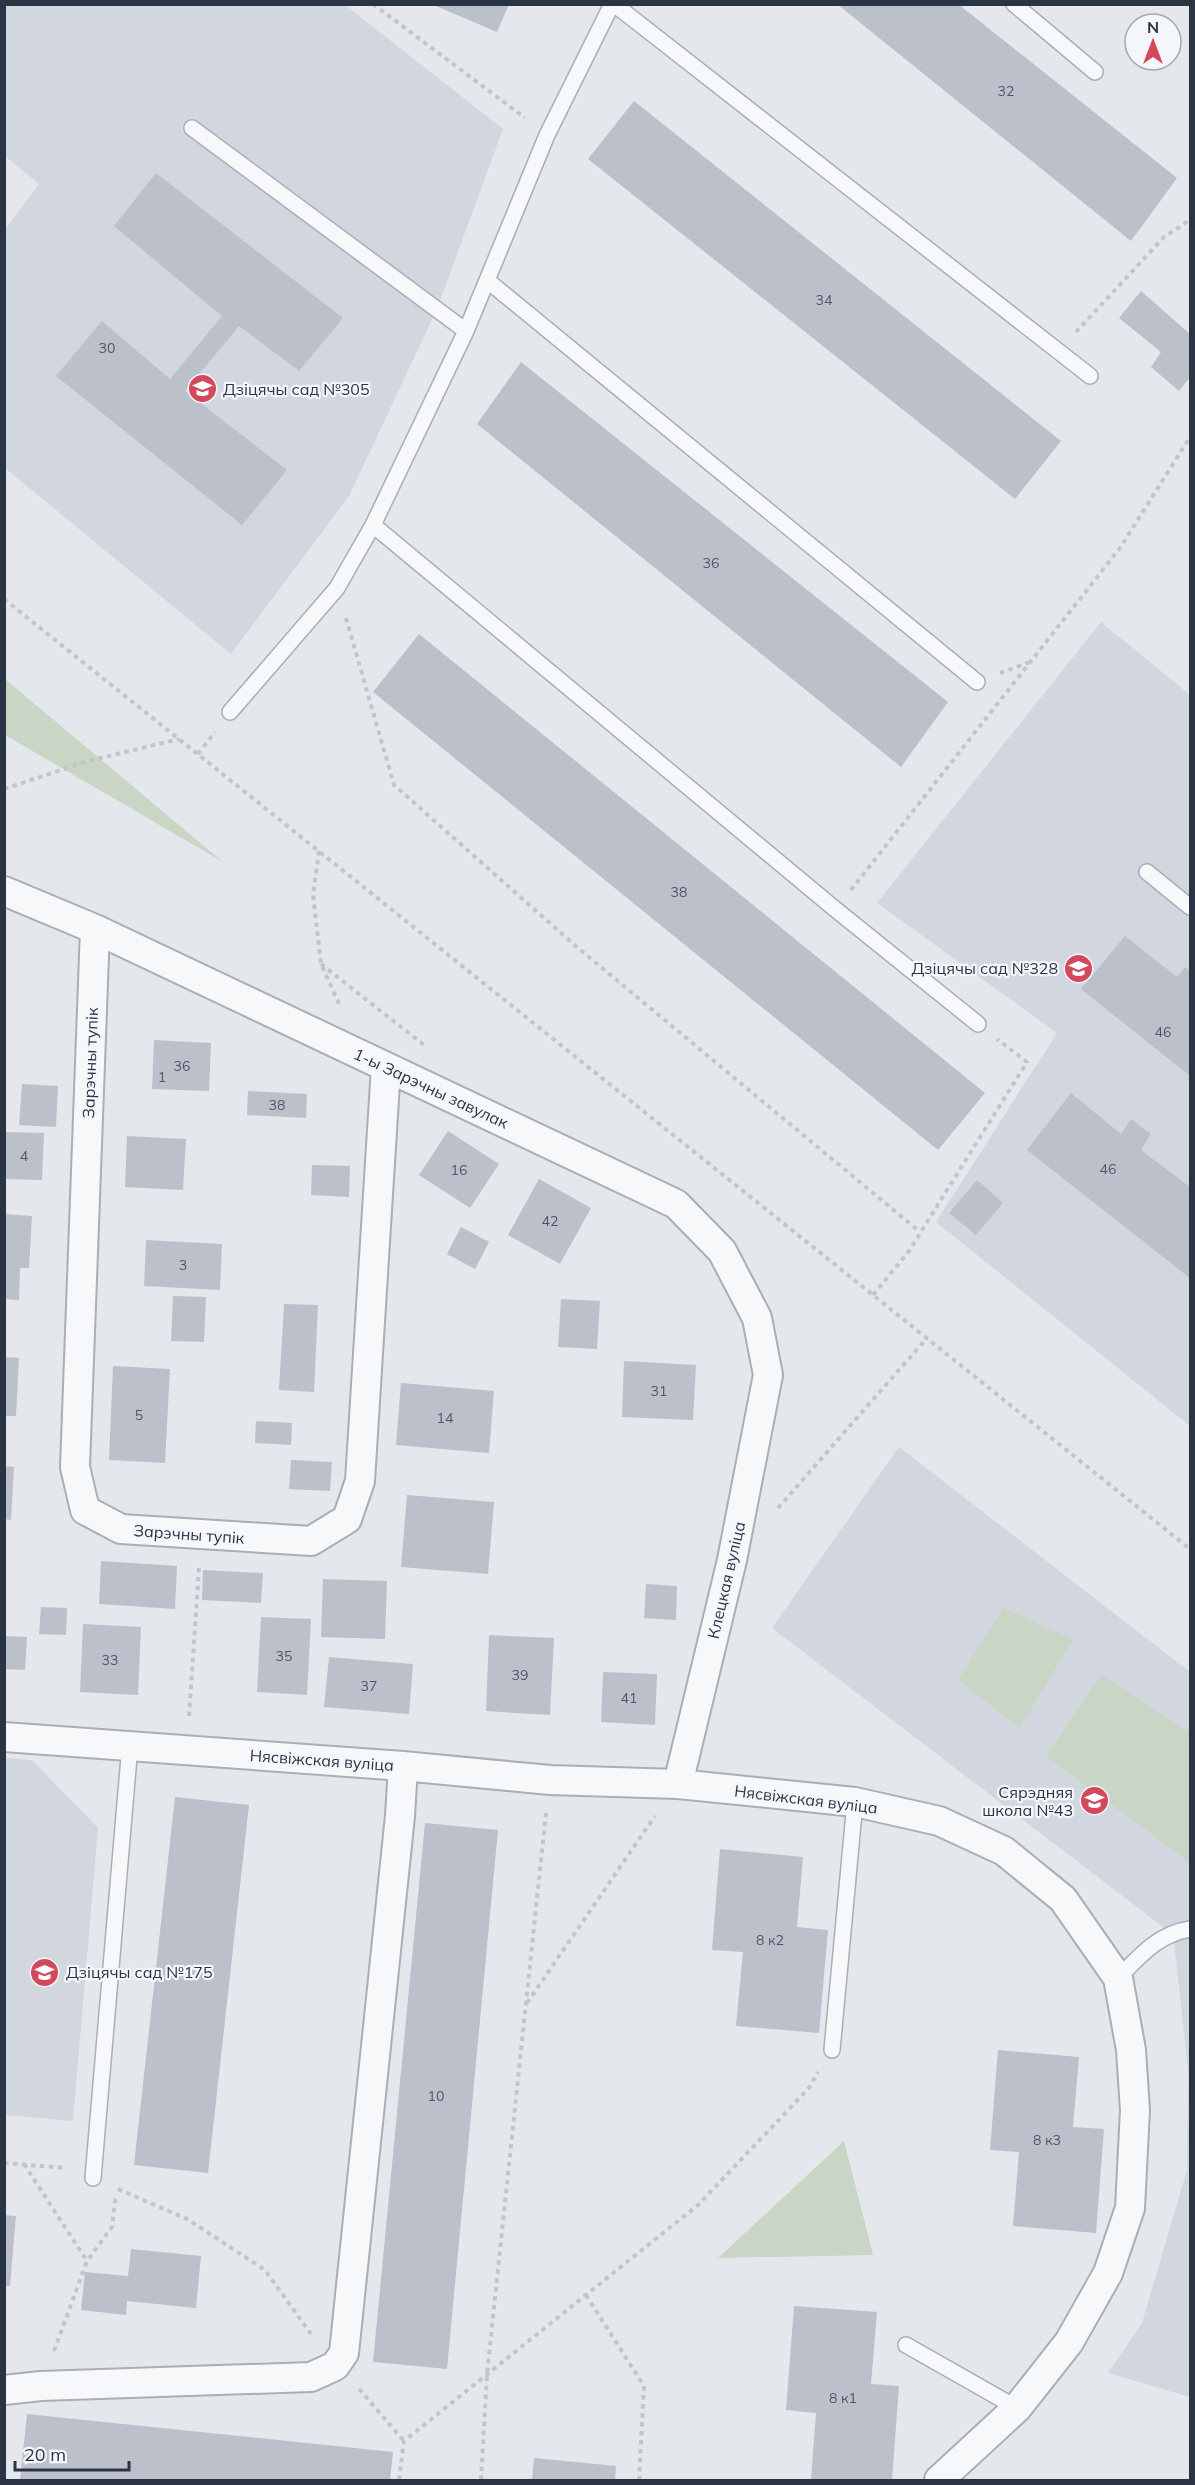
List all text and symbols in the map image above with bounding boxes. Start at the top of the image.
north arrow [1123,12,1183,72]
text: N [1147,17,1159,37]
house number: 32 [998,82,1014,100]
house number: 34 [816,291,833,309]
house number: 30 [99,339,115,357]
school or university icon: Дзіцячы сад №305 [186,373,218,405]
place label: Дзіцячы сад №305 [223,379,370,399]
house number: 36 [703,554,719,572]
house number: 38 [671,883,687,901]
school or university icon: Дзіцячы сад №328 [1063,952,1095,984]
place label: Дзіцячы сад №328 [912,958,1058,978]
street label: Зарэчны тупік [78,1007,102,1119]
house number: 46 [1155,1023,1171,1041]
street label: 1-ы Зарэчны завулак [351,1043,512,1133]
house number: 36 [174,1057,190,1075]
house number: 1 [158,1068,166,1086]
house number: 38 [269,1096,285,1114]
house number: 4 [20,1147,29,1165]
house number: 46 [1100,1160,1116,1178]
house number: 16 [451,1161,467,1179]
house number: 42 [542,1212,558,1230]
house number: 3 [179,1256,187,1274]
house number: 31 [651,1382,667,1400]
house number: 5 [135,1406,143,1424]
house number: 14 [437,1409,454,1427]
street label: Клецкая вуліца [703,1519,749,1641]
street label: Зарэчны тупік [133,1520,245,1548]
house number: 35 [276,1647,292,1665]
house number: 33 [102,1651,118,1669]
house number: 39 [512,1666,528,1684]
house number: 37 [361,1677,377,1695]
house number: 41 [621,1689,637,1707]
street label: Нясвіжская вуліца [249,1745,395,1775]
street label: Нясвіжская вуліца [733,1780,879,1818]
place label: Сярэдняя школа №43 [982,1782,1073,1820]
school or university icon: Сярэдняя школа №43 [1078,1785,1110,1817]
house number: 8 к2 [756,1931,784,1949]
school or university icon: Дзіцячы сад №175 [29,1956,61,1988]
place label: Дзіцячы сад №175 [66,1962,213,1982]
house number: 10 [428,2087,444,2105]
house number: 8 к3 [1033,2131,1061,2149]
house number: 8 к1 [829,2389,857,2407]
scale bar [15,2434,129,2472]
text: 20 m [24,2443,66,2466]

